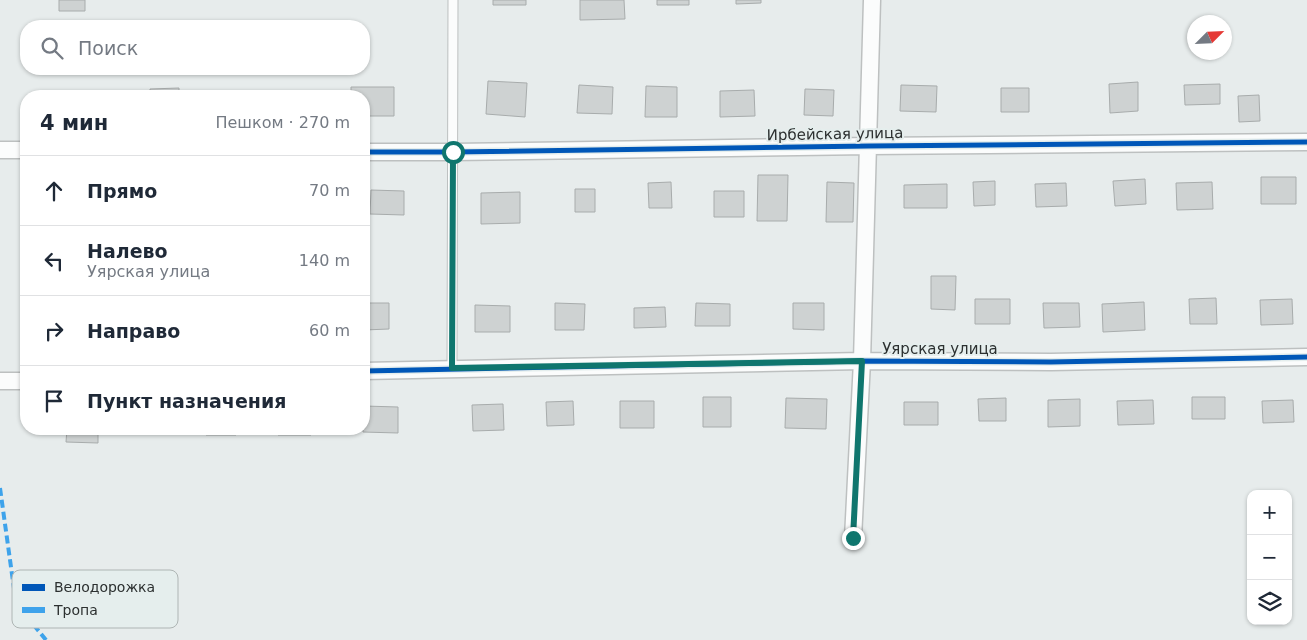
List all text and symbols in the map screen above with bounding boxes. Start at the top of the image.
north arrow [1187,15,1232,60]
search box [20,20,370,75]
icon: search [38,34,66,62]
text: Поиск [78,37,138,59]
text: 4 мин [40,111,108,135]
text: Пешком · 270 m [215,113,350,132]
street label: Ирбейская улица [766,124,904,144]
route start [442,141,465,164]
icon: ahead [40,177,68,205]
text: Прямо [87,180,157,202]
text: 70 m [309,181,350,200]
text: Налево [87,240,168,262]
icon: left [40,247,68,275]
text: 140 m [299,251,350,270]
text: Уярская улица [87,262,210,281]
icon: right [40,317,68,345]
text: Направо [87,320,180,342]
text: 60 m [309,321,350,340]
street label: Уярская улица [882,340,998,358]
icon: arrive [40,387,68,415]
text: Пункт назначения [87,390,286,412]
map controls [1247,490,1292,625]
button: + [1247,490,1292,535]
route end [842,527,865,550]
button: − [1247,535,1292,580]
legend [12,570,178,628]
text: Велодорожка [54,579,155,595]
button: layers [1247,580,1292,625]
text: Тропа [53,602,98,618]

